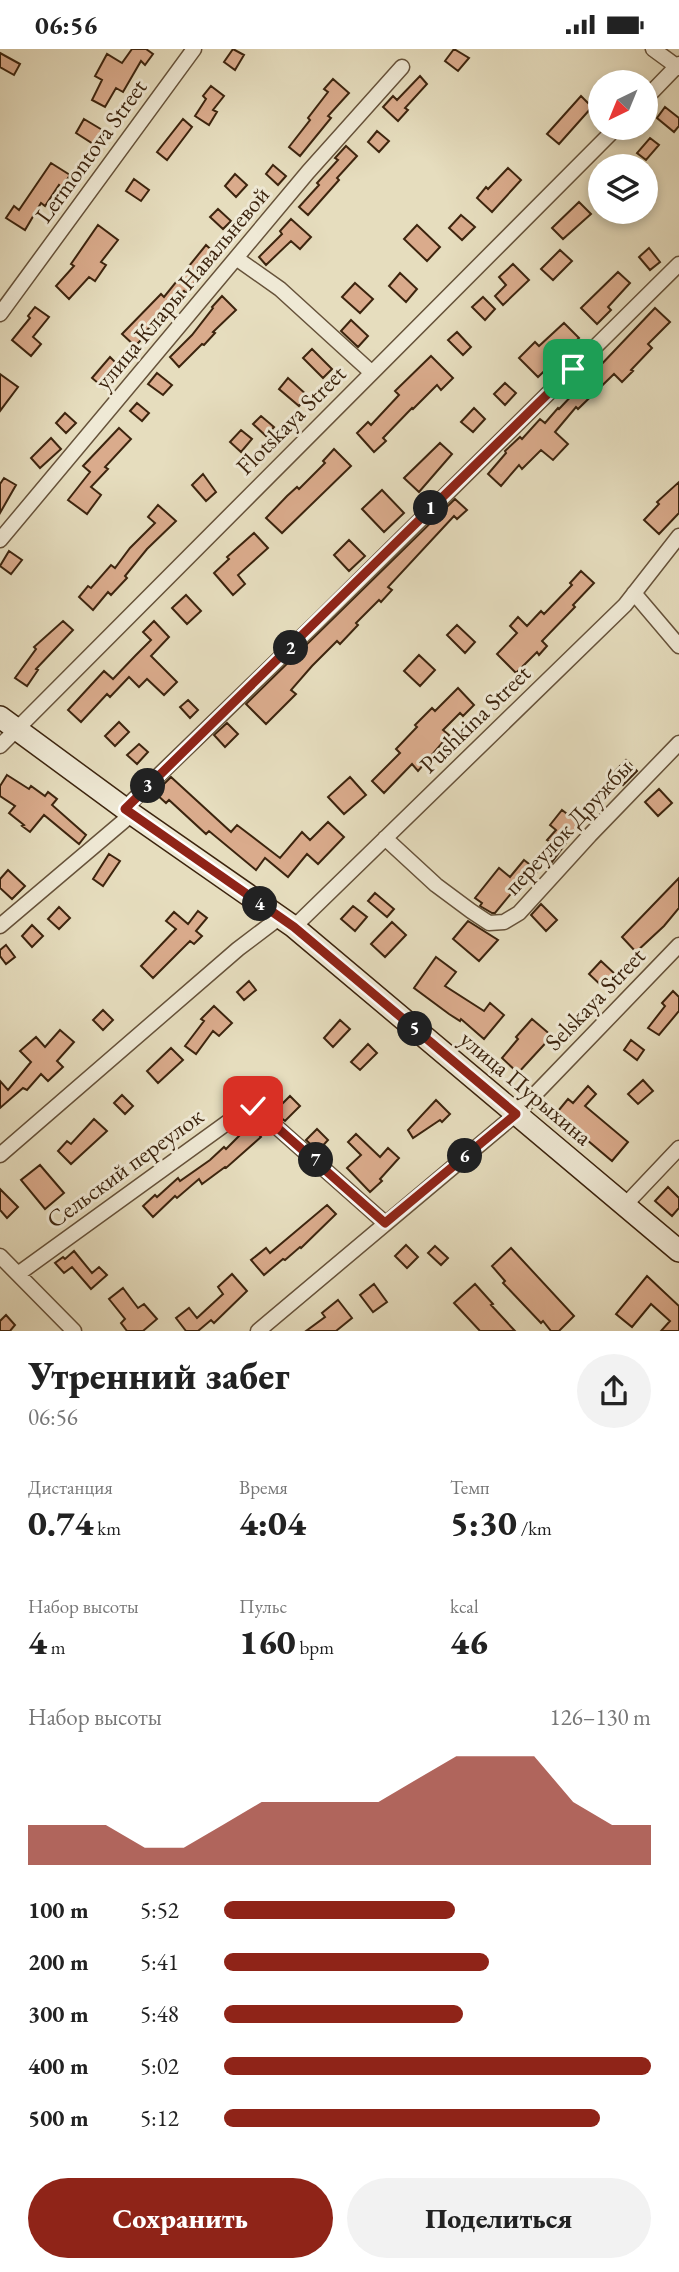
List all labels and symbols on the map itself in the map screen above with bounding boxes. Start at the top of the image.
north arrow [588,70,658,140]
street label: Lermontova Street [28,72,154,229]
street label: улица Клары Навальневой [87,179,276,396]
pin [543,339,603,399]
street label: Flotskaya Street [229,358,353,481]
pin: 1 [414,491,448,525]
pin: 2 [274,631,308,665]
street label: Pushkina Street [412,658,537,779]
street label: переулок Дружбы [497,752,639,901]
pin: 3 [130,769,166,803]
pin: 4 [243,887,278,921]
street label: Selskaya Street [538,940,652,1057]
pin: 5 [398,1011,432,1047]
street label: улица Пурыхина [454,1023,599,1152]
pin [223,1076,283,1136]
street label: Сельский переулок [40,1100,210,1235]
pin: 6 [448,1139,482,1173]
pin: 7 [298,1143,334,1177]

